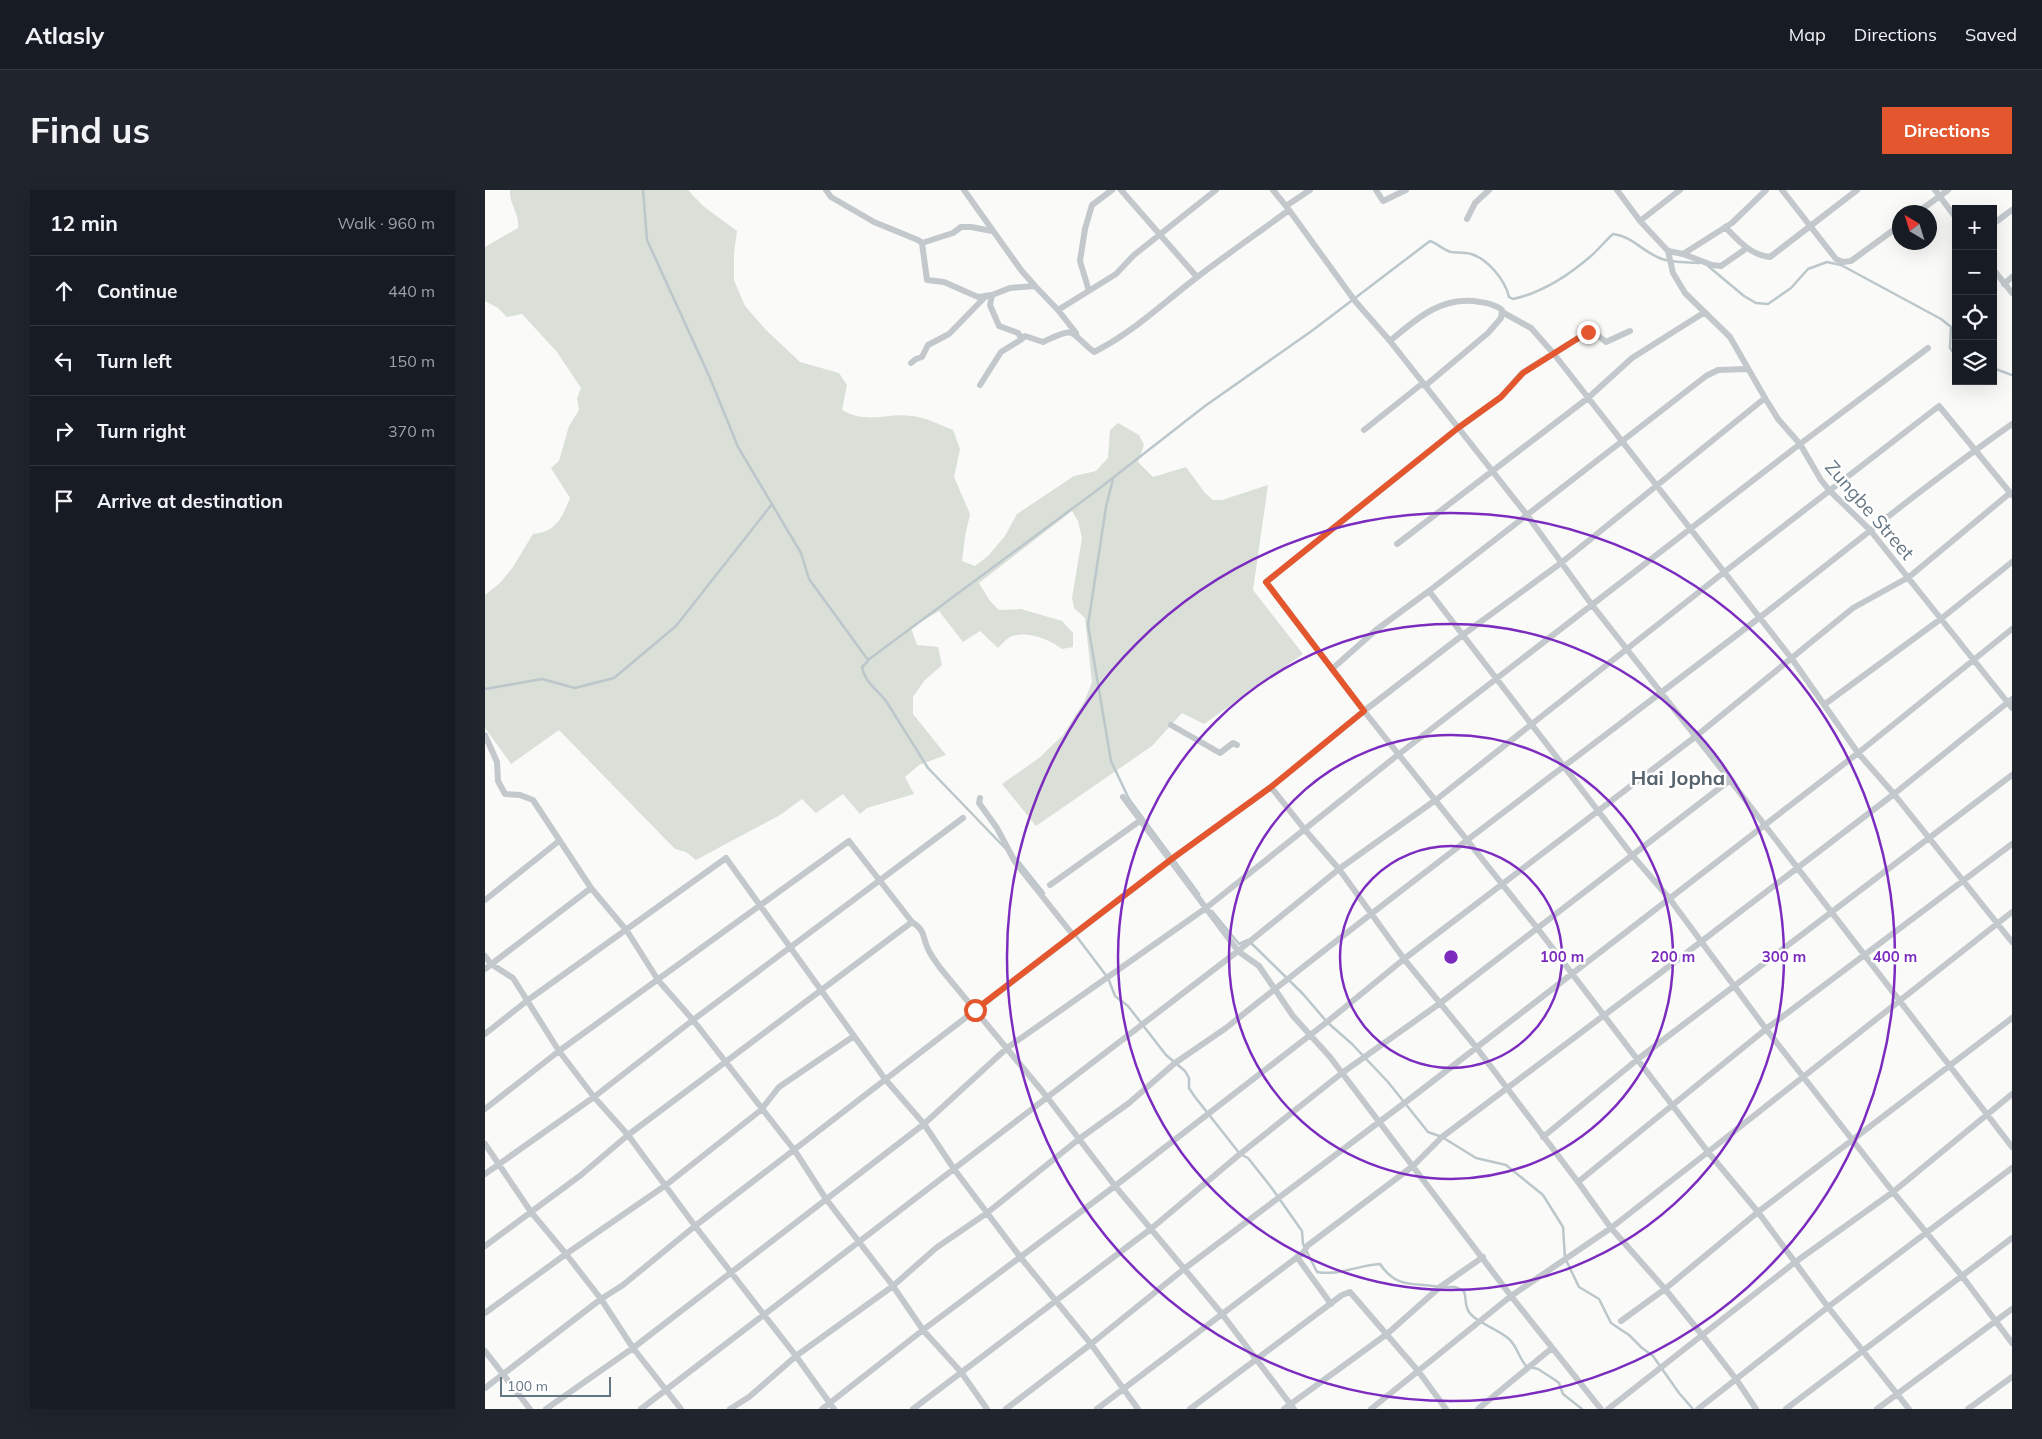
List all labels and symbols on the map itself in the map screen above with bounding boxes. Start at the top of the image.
north arrow [1892,205,1937,250]
route end [1577,321,1600,344]
street label: Zungbe Street [1820,455,1920,565]
district label: Hai Jopha [1631,765,1725,790]
text: 100 m [1540,947,1584,966]
text: 200 m [1651,947,1695,966]
text: 300 m [1762,947,1806,966]
text: 400 m [1873,947,1917,966]
centre of rings [1442,948,1460,966]
route start [964,999,987,1022]
scale bar [500,1374,611,1397]

